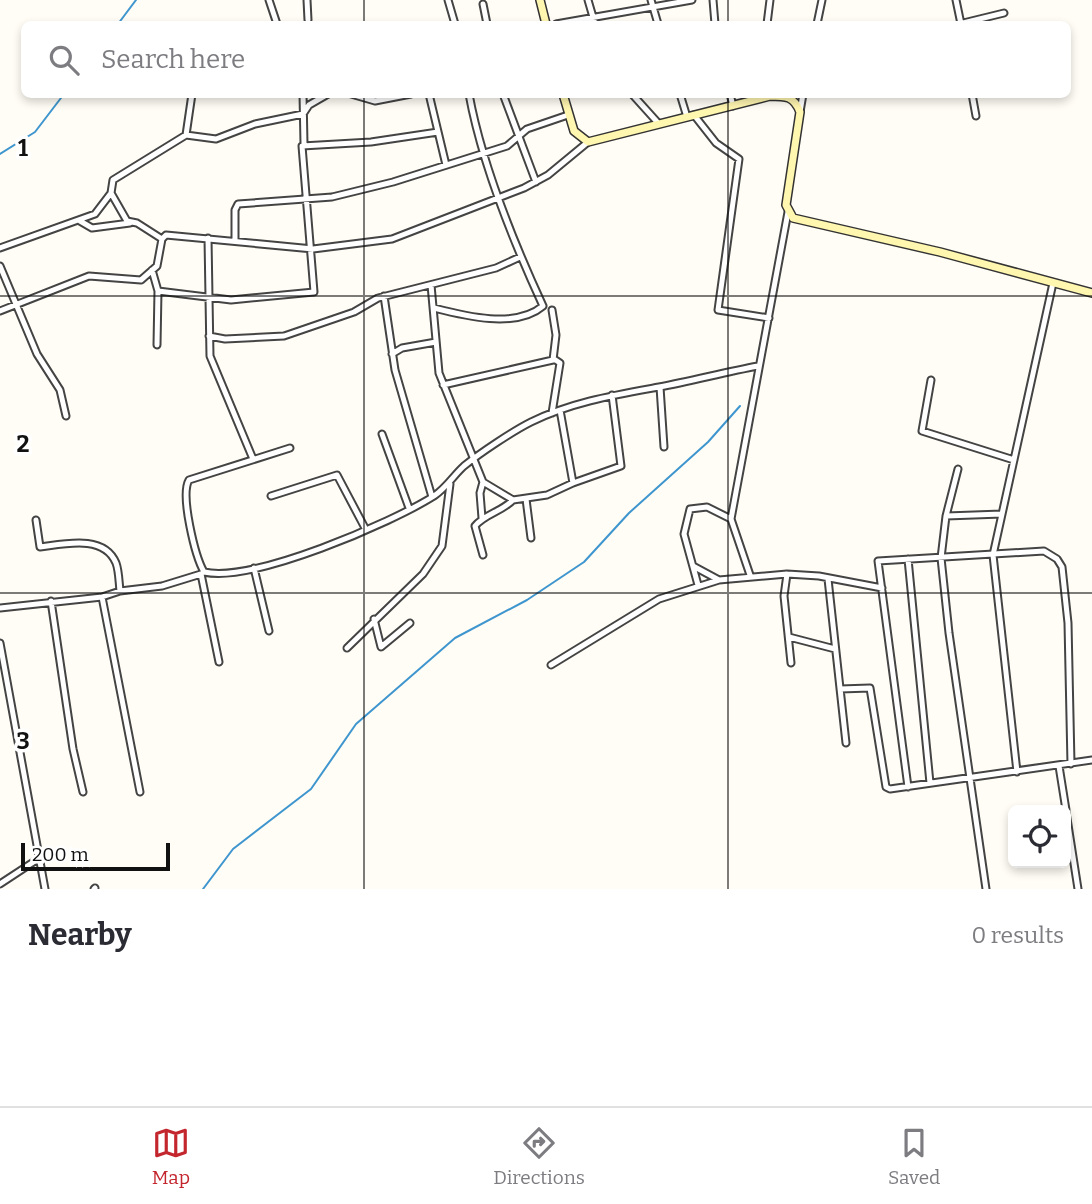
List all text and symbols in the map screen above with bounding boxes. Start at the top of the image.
search box [21,21,1071,98]
icon: search [45,41,83,79]
text: Search here [101,44,245,75]
text: 1 [18,134,28,162]
text: 2 [17,430,30,458]
text: 3 [16,727,30,755]
map controls [1008,805,1071,868]
button: locate [1008,805,1071,868]
scale bar [21,840,170,872]
text: 200 m [32,843,89,866]
text: Nearby [28,917,132,953]
text: 0 results [971,921,1064,949]
tab: Map [152,1124,190,1189]
tab: Directions [493,1124,585,1189]
tab: Saved [888,1124,940,1189]

